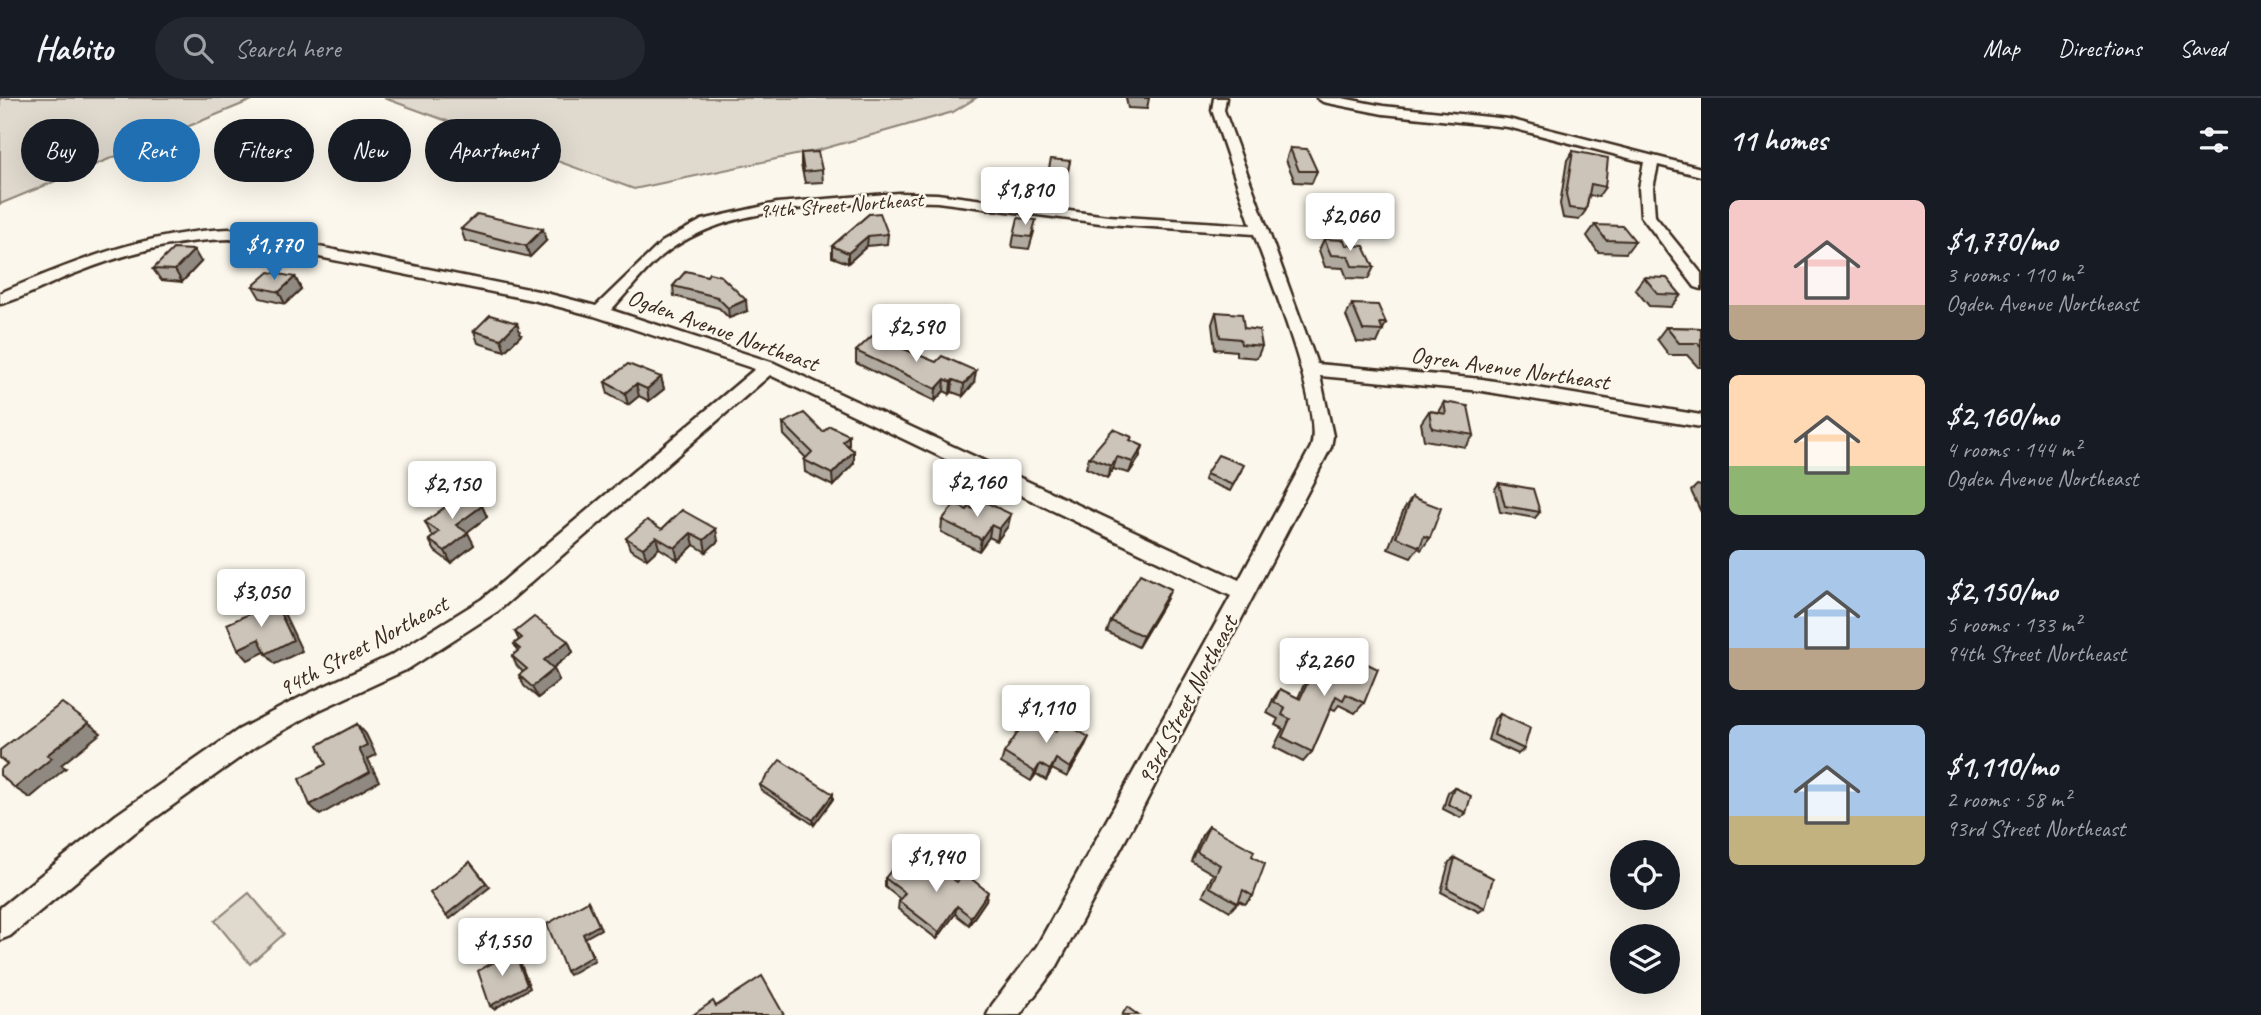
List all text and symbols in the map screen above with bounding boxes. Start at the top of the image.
search box [155,17,645,80]
text: Habito [35,27,113,69]
icon: search [179,29,217,67]
text: Search here [235,32,341,65]
text: Map [1983,33,2020,63]
text: Directions [2058,33,2141,63]
text: Saved [2179,33,2226,63]
chip: Buy [21,119,99,182]
chip: Rent [113,119,200,182]
chip: Filters [214,119,314,182]
chip: New [328,119,411,182]
chip: Apartment [425,119,561,182]
text: 11 homes [1729,121,1827,159]
icon: filters [2195,121,2233,159]
pin: $1,810 [968,167,1082,227]
text: $1,810 [997,175,1053,204]
street label: 94th Street Northeast [758,186,926,224]
pin: $2,060 [1293,194,1407,253]
text: $2,060 [1322,201,1378,230]
pin: $1,770 [217,222,331,282]
text: $1,770/mo [1946,222,2058,260]
icon: home [1785,228,1869,312]
text: $1,770 [246,230,302,259]
text: 3 rooms · 110 m² [1946,260,2081,289]
street label: Ogden Avenue Northeast [624,282,824,379]
text: Ogden Avenue Northeast [1946,289,2138,318]
pin: $2,590 [859,304,973,364]
text: $2,590 [888,312,944,341]
street label: Ogren Avenue Northeast [1409,339,1613,397]
text: $2,160/mo [1946,397,2059,435]
icon: home [1785,403,1869,487]
text: 4 rooms · 144 m² [1946,435,2081,464]
pin: $2,160 [920,460,1034,519]
pin: $2,150 [395,462,509,521]
text: Ogden Avenue Northeast [1946,464,2138,493]
text: $2,160 [949,467,1005,496]
text: $2,150 [424,469,480,498]
pin: $3,050 [204,570,318,629]
text: $2,150/mo [1946,572,2057,610]
text: $3,050 [233,577,289,606]
icon: home [1785,578,1869,662]
street label: 94th Street Northeast [273,588,455,703]
street label: 93rd Street Northeast [1130,609,1245,790]
text: 5 rooms · 133 m² [1946,610,2081,639]
pin: $2,260 [1267,638,1381,698]
text: 94th Street Northeast [1946,639,2126,668]
text: $2,260 [1296,646,1352,675]
pin: $1,110 [989,686,1103,745]
text: $1,110 [1018,693,1074,722]
text: $1,110/mo [1946,747,2058,785]
icon: home [1785,753,1869,837]
text: 2 rooms · 58 m² [1946,785,2070,814]
text: 93rd Street Northeast [1946,814,2125,843]
pin: $1,940 [879,834,993,894]
map controls [1610,840,1680,994]
button: locate [1610,840,1680,910]
text: $1,940 [908,842,964,871]
pin: $1,550 [445,918,559,978]
button: layers [1610,924,1680,994]
text: $1,550 [474,926,530,955]

